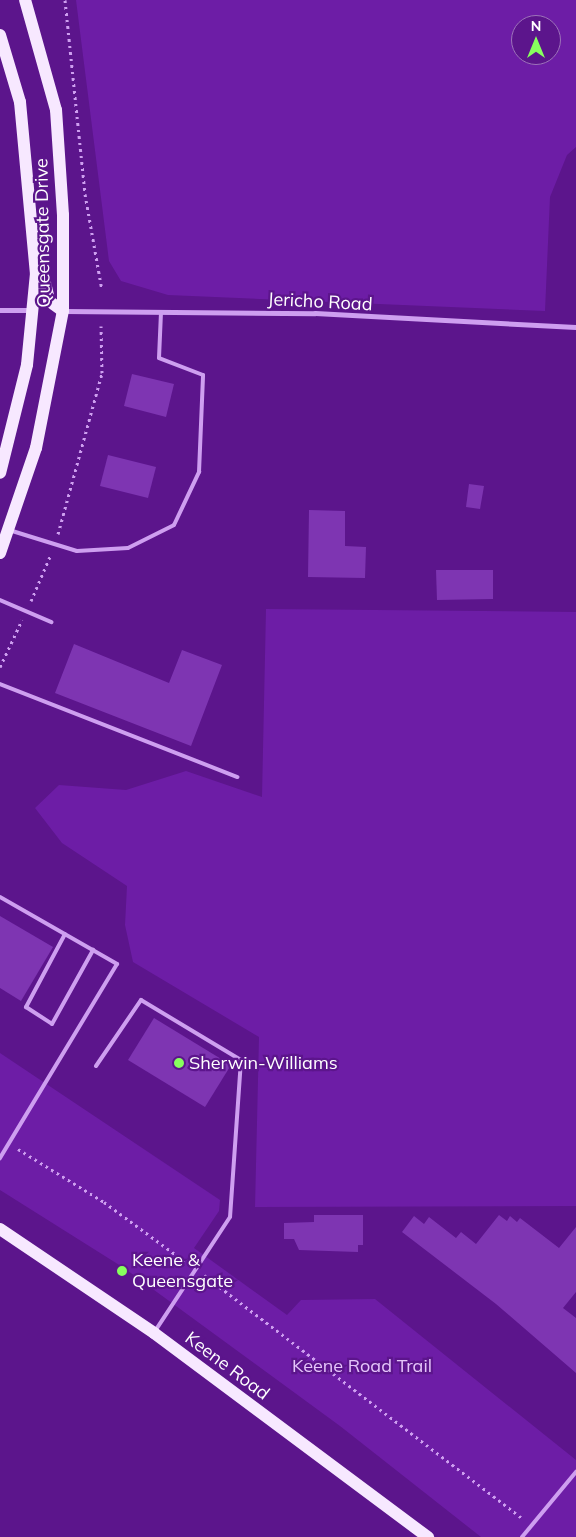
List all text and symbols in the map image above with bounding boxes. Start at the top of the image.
north arrow [511,15,561,65]
text: N [531,17,541,35]
street label: Queensgate Drive [31,158,55,308]
street label: Jericho Road [267,288,373,316]
place label: Sherwin-Williams [189,1052,338,1074]
marker: Sherwin-Williams [173,1057,185,1069]
place label: Keene & Queensgate [132,1250,233,1292]
marker: Keene & Queensgate [116,1265,128,1277]
street label: Keene Road [181,1327,273,1405]
park label: Keene Road Trail [292,1355,432,1377]

